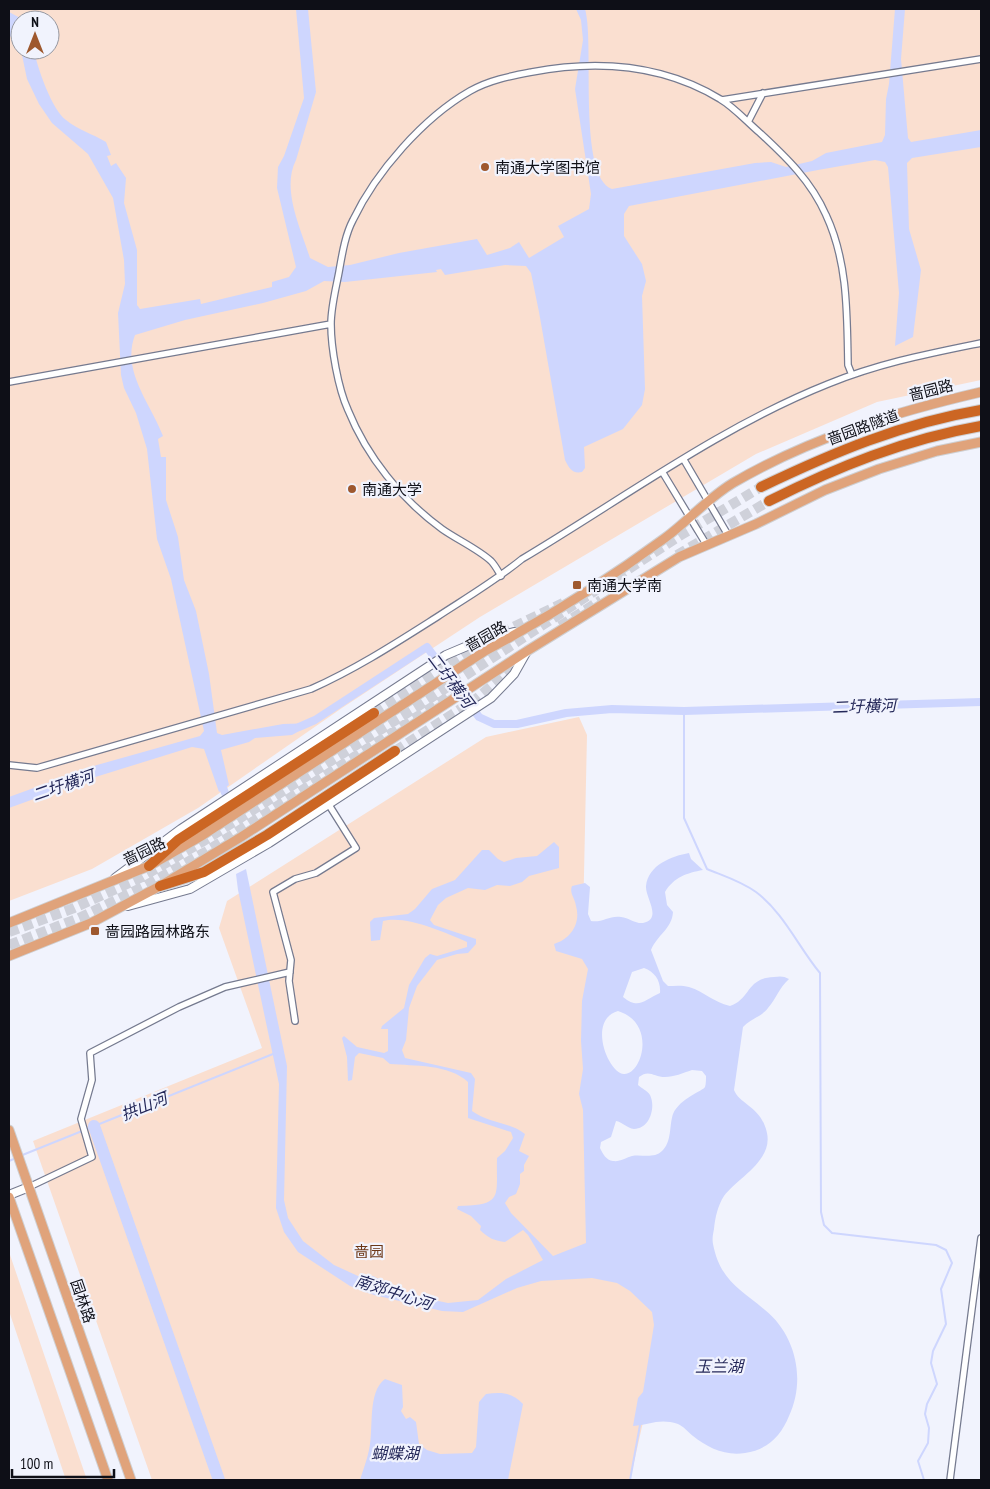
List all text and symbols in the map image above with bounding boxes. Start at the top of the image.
north arrow [10,10,60,60]
text: N [31,13,39,31]
place label: 南通大学图书馆 [495,158,600,177]
marker: 南通大学图书馆 [479,161,491,173]
street label: 啬园路 [907,375,955,405]
street label: 啬园路隧道 [825,405,901,449]
place label: 南通大学 [362,480,422,499]
marker: 南通大学 [346,483,358,495]
place label: 南通大学南 [587,576,662,595]
marker: 南通大学南 [571,579,583,591]
street label: 啬园路 [462,617,510,655]
water label: 二圩横河 [424,648,480,714]
water label: 二圩横河 [832,695,899,717]
water label: 二圩横河 [29,764,99,805]
street label: 啬园路 [120,833,168,869]
place label: 啬园路园林路东 [105,922,210,941]
marker: 啬园路园林路东 [89,925,101,937]
water label: 拱山河 [118,1087,173,1124]
park label: 啬园 [354,1242,384,1261]
water label: 南郊中心河 [353,1270,438,1315]
street label: 园林路 [67,1277,99,1325]
water label: 玉兰湖 [695,1356,746,1376]
water label: 蝴蝶湖 [371,1443,422,1463]
scale bar [12,1446,115,1478]
text: 100 m [20,1454,53,1473]

